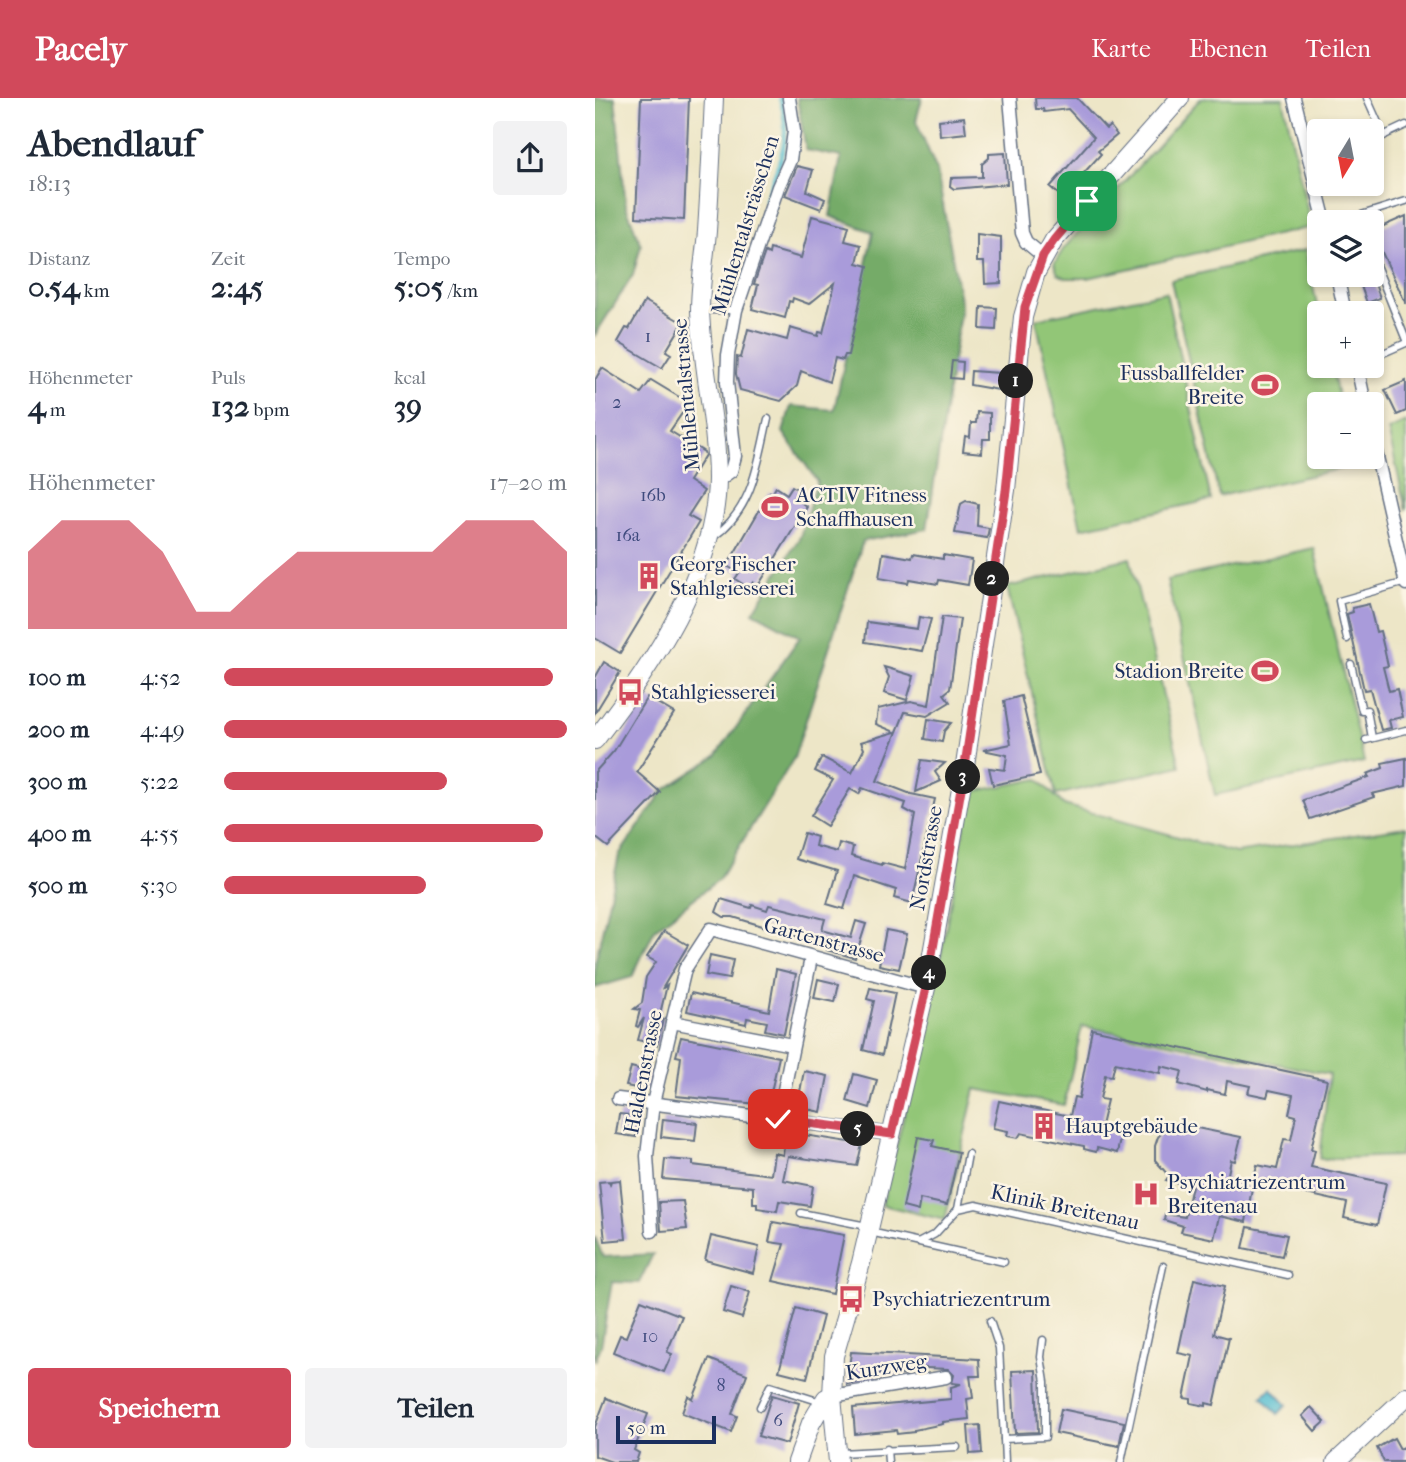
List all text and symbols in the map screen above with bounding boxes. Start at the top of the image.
text: Pacely [35,30,127,69]
text: Karte [1091,35,1151,63]
text: Ebenen [1189,35,1268,63]
text: Teilen [1306,35,1371,63]
north arrow [1307,119,1384,196]
map controls [1307,119,1384,469]
text: Abendlauf [28,121,196,166]
button: share [493,121,567,195]
street label: Mühlentalsträsschen [706,132,784,318]
text: 18:13 [28,170,71,197]
pin [1057,171,1117,231]
icon: arrive [1068,182,1106,220]
button: layers [1307,210,1384,287]
text: Distanz [28,248,90,270]
text: Zeit [211,248,246,270]
text: Tempo [394,248,450,270]
text: 0.54 [28,270,80,305]
text: 2:45 [211,270,264,305]
text: 5:05 [394,270,444,305]
text: km [80,280,109,302]
text: /km [444,280,478,302]
button: + [1307,301,1384,378]
street label: Mühlentalstrasse [667,317,705,473]
house number: 1 [645,326,651,347]
place label: Fussballfelder Breite [1120,361,1244,409]
pin: 1 [999,364,1033,398]
text: Höhenmeter [28,367,133,389]
text: Puls [211,367,245,389]
text: kcal [394,367,426,389]
text: 1 [1012,369,1019,391]
sports icon: Fussballfelder Breite [1250,370,1280,400]
text: 4 [28,389,46,424]
text: 132 [211,389,249,424]
text: 39 [394,389,422,424]
house number: 2 [612,392,622,413]
button: − [1307,392,1384,469]
text: m [46,399,66,421]
text: bpm [249,399,289,421]
text: Höhenmeter [28,469,155,496]
text: 17–20 m [489,469,567,496]
place label: ACTIV Fitness Schaffhausen [795,483,927,531]
house number: 16b [640,485,666,506]
sports icon: ACTIV Fitness Schaffhausen [760,492,790,522]
house number: 16a [616,525,641,546]
place label: Georg Fischer Stahlgiesserei [670,552,796,600]
building icon: Georg Fischer Stahlgiesserei [634,561,664,591]
pin: 2 [975,561,1009,596]
text: 2 [987,567,996,589]
sports icon: Stadion Breite [1250,656,1280,686]
place label: Stadion Breite [1114,659,1244,683]
text: 100 m [28,664,86,691]
text: 4:52 [140,664,181,691]
bus stop icon: Stahlgiesserei [615,677,645,707]
place label: Stahlgiesserei [651,680,776,704]
text: 200 m [28,716,89,743]
text: 4:49 [140,716,185,743]
pin: 3 [945,760,981,794]
text: 3 [959,765,966,787]
text: 300 m [28,768,87,795]
text: 5:22 [140,768,179,795]
street label: Nordstrasse [905,804,947,912]
text: 400 m [28,820,91,847]
text: 4:55 [140,820,179,847]
text: 500 m [28,872,87,899]
text: 5:30 [140,872,178,899]
street label: Gartenstrasse [761,912,887,968]
pin: 4 [911,956,947,990]
text: 4 [923,961,934,983]
street label: Haldenstrasse [619,1008,667,1136]
pin [748,1089,808,1149]
icon: check [759,1100,797,1138]
building icon: Hauptgebäude [1029,1111,1059,1141]
pin: 5 [841,1112,875,1146]
place label: Hauptgebäude [1065,1114,1198,1138]
text: 5 [853,1117,862,1139]
place label: Psychiatriezentrum Breitenau [1167,1170,1346,1218]
hospital icon: Psychiatriezentrum Breitenau [1131,1179,1161,1209]
street label: Klinik Breitenau [988,1180,1142,1235]
bus stop icon: Psychiatriezentrum [836,1284,866,1314]
place label: Psychiatriezentrum [872,1287,1051,1311]
house number: 10 [642,1326,658,1347]
street label: Kurzweg [844,1349,929,1385]
button: Speichern [28,1368,291,1448]
button: Teilen [305,1368,567,1448]
house number: 8 [716,1375,726,1396]
house number: 6 [773,1410,783,1431]
scale bar [616,1413,716,1445]
text: 50 m [627,1417,666,1439]

